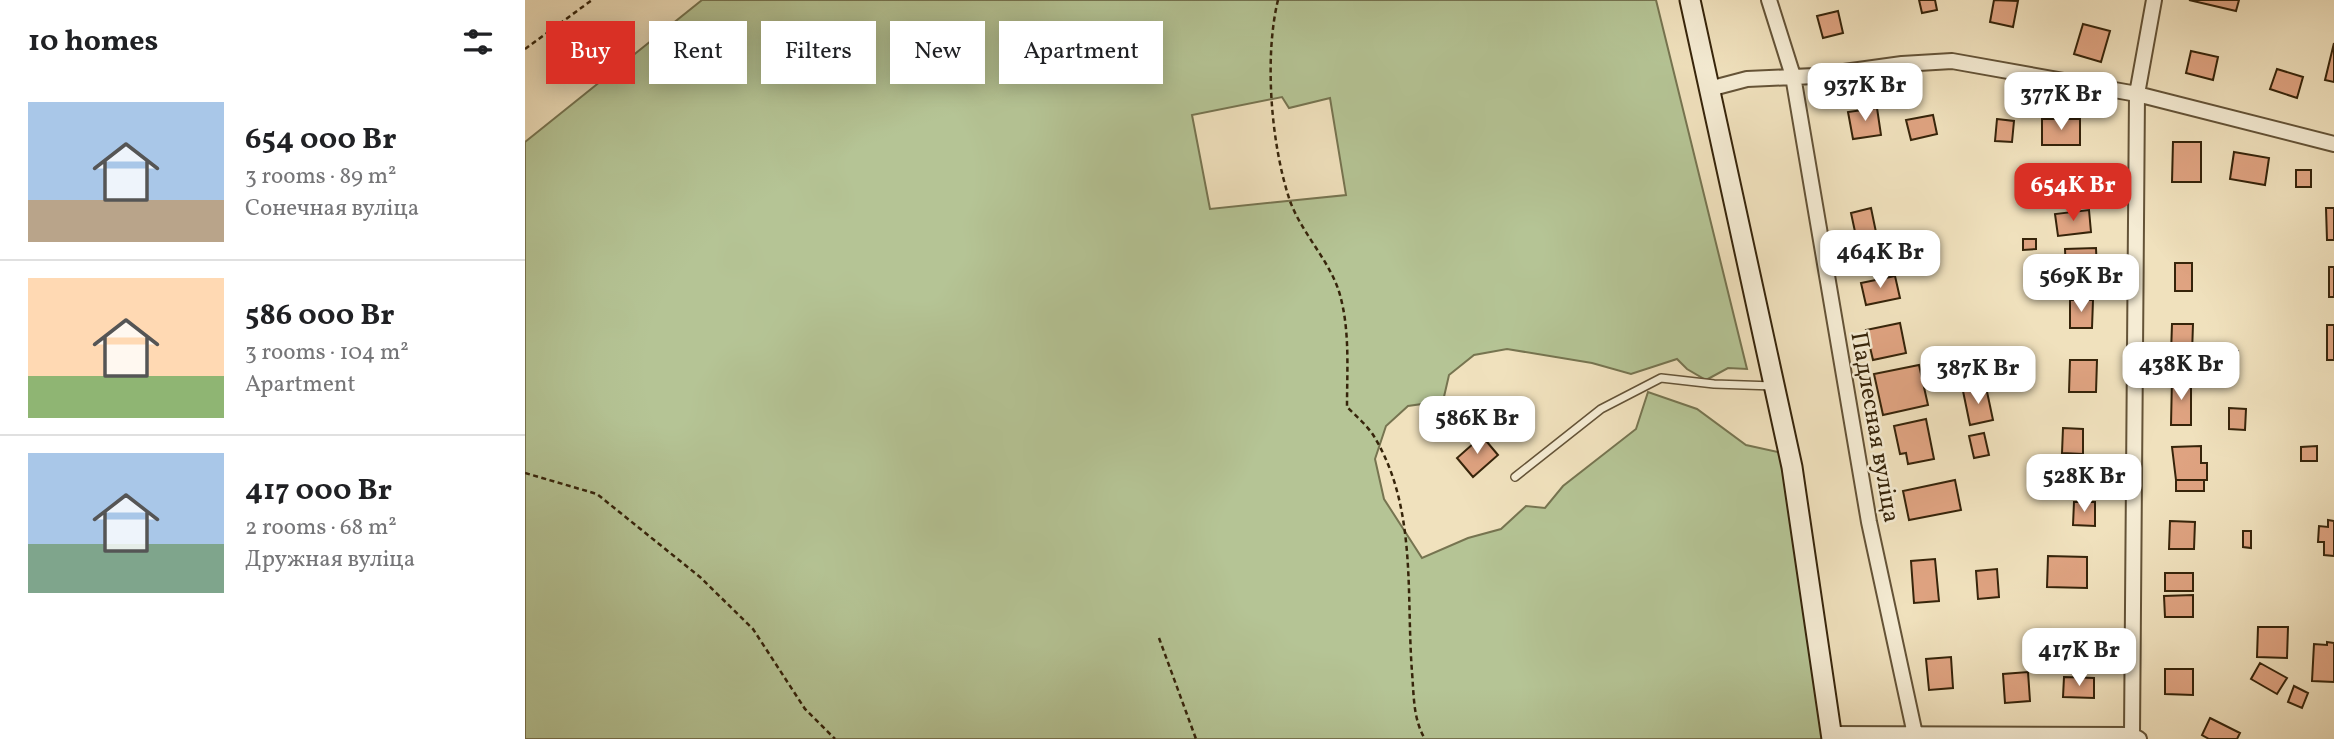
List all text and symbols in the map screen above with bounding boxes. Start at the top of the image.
text: 10 homes [28,21,158,63]
chip: Buy [546,21,635,84]
chip: Rent [649,21,747,84]
chip: Filters [761,21,876,84]
chip: New [890,21,985,84]
chip: Apartment [999,21,1163,84]
icon: filters [459,23,497,61]
pin: 937K Br [1800,64,1930,123]
text: 937K Br [1824,70,1906,102]
pin: 377K Br [1996,72,2126,132]
text: 377K Br [2020,79,2102,111]
text: 654 000 Br [245,119,396,161]
icon: home [84,130,168,214]
text: 3 rooms · 89 m² [245,161,397,193]
pin: 654K Br [2008,164,2138,223]
text: 654K Br [2030,170,2116,202]
text: Сонечная вуліца [245,193,419,225]
pin: 464K Br [1815,230,1945,290]
text: 464K Br [1836,237,1924,269]
pin: 569K Br [2016,254,2146,314]
text: 569K Br [2039,261,2123,293]
text: 586 000 Br [245,295,395,337]
icon: home [84,306,168,390]
street label: Падлесная вуліца [1841,329,1908,525]
text: 3 rooms · 104 m² [245,337,409,369]
pin: 438K Br [2116,342,2246,402]
pin: 387K Br [1913,346,2043,406]
text: 438K Br [2139,349,2224,381]
text: 387K Br [1937,353,2019,385]
text: Apartment [245,369,356,401]
pin: 586K Br [1412,396,1542,456]
text: 586K Br [1435,403,1519,435]
pin: 528K Br [2019,454,2149,514]
text: 528K Br [2042,461,2126,493]
text: 417 000 Br [245,470,392,512]
icon: home [84,481,168,565]
text: 2 rooms · 68 m² [245,512,397,544]
text: Дружная вуліца [245,544,415,576]
pin: 417K Br [2014,628,2144,688]
text: 417K Br [2038,635,2120,667]

